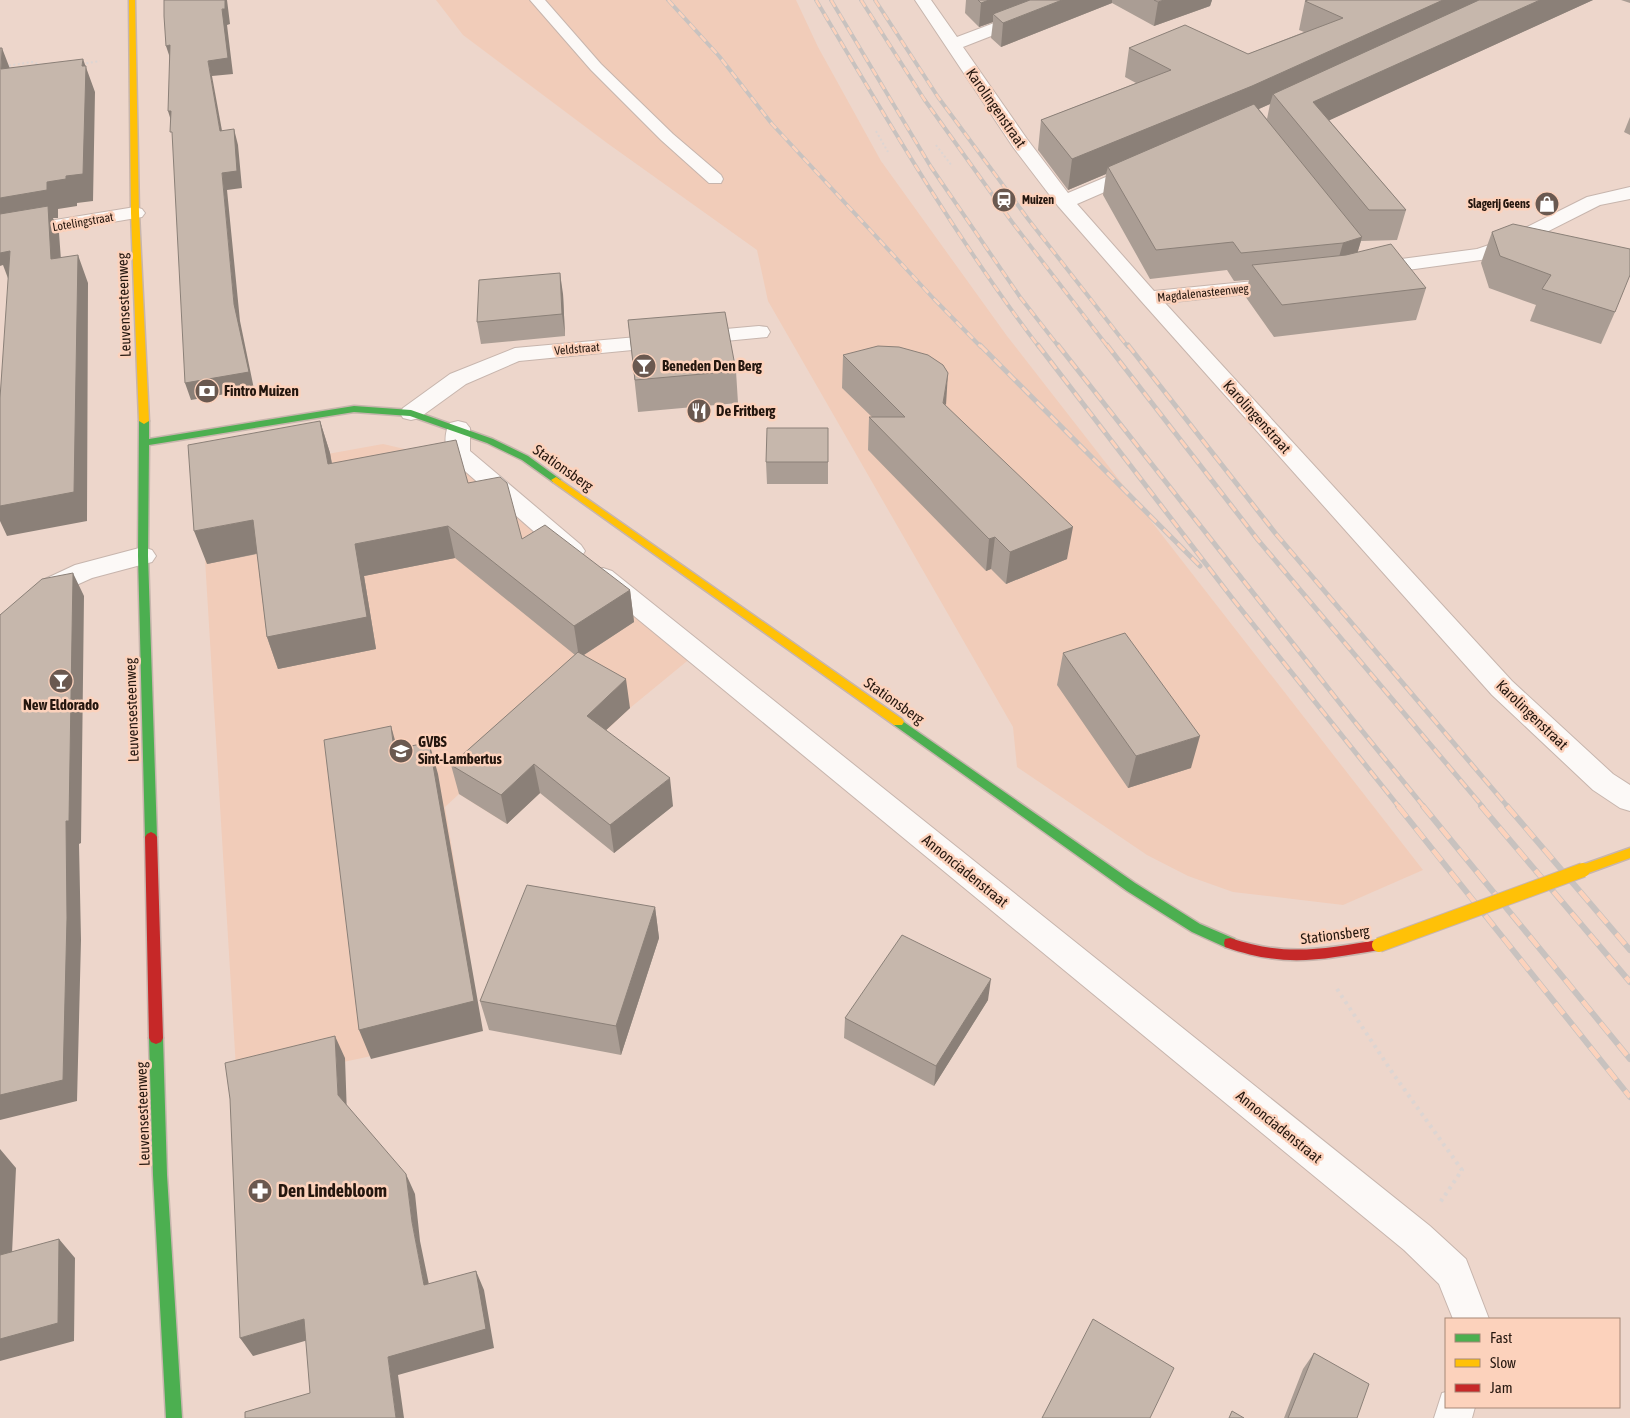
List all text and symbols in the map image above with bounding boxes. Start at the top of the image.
street label: Karolingenstraat [963,65,1030,150]
station icon: Muizen [991,187,1017,213]
shop icon: Slagerij Geens [1534,191,1560,217]
place label: Muizen [1022,193,1054,207]
place label: Slagerij Geens [1468,197,1531,211]
street label: Lotelingstraat [51,210,115,234]
street label: Leuvensesteenweg [113,252,134,358]
street label: Magdalenasteenweg [1157,281,1250,305]
street label: Veldstraat [554,340,601,358]
bar icon: Beneden Den Berg [631,353,657,379]
place label: Beneden Den Berg [662,357,763,374]
street label: Karolingenstraat [1220,377,1295,457]
bank icon: Fintro Muizen [194,378,220,404]
place label: Fintro Muizen [224,382,299,399]
restaurant icon: De Fritberg [686,398,712,424]
place label: De Fritberg [716,402,776,419]
street label: Stationsberg [530,441,597,495]
street label: Leuvensesteenweg [121,657,142,763]
bar icon: New Eldorado [48,668,74,694]
street label: Stationsberg [861,674,928,728]
street label: Karolingenstraat [1493,676,1572,753]
place label: New Eldorado [23,696,99,713]
place label: GVBS Sint-Lambertus [418,733,502,767]
school or university icon: GVBS Sint-Lambertus [388,738,414,764]
street label: Annonciadenstraat [919,831,1012,910]
street label: Stationsberg [1299,922,1371,947]
street label: Leuvensesteenweg [132,1061,153,1167]
street label: Annonciadenstraat [1233,1087,1326,1166]
pharmacy icon: Den Lindebloom [247,1178,273,1204]
place label: Den Lindebloom [278,1180,387,1201]
legend [1445,1318,1620,1408]
text: Fast [1490,1329,1512,1346]
text: Slow [1490,1354,1516,1371]
text: Jam [1490,1379,1513,1396]

